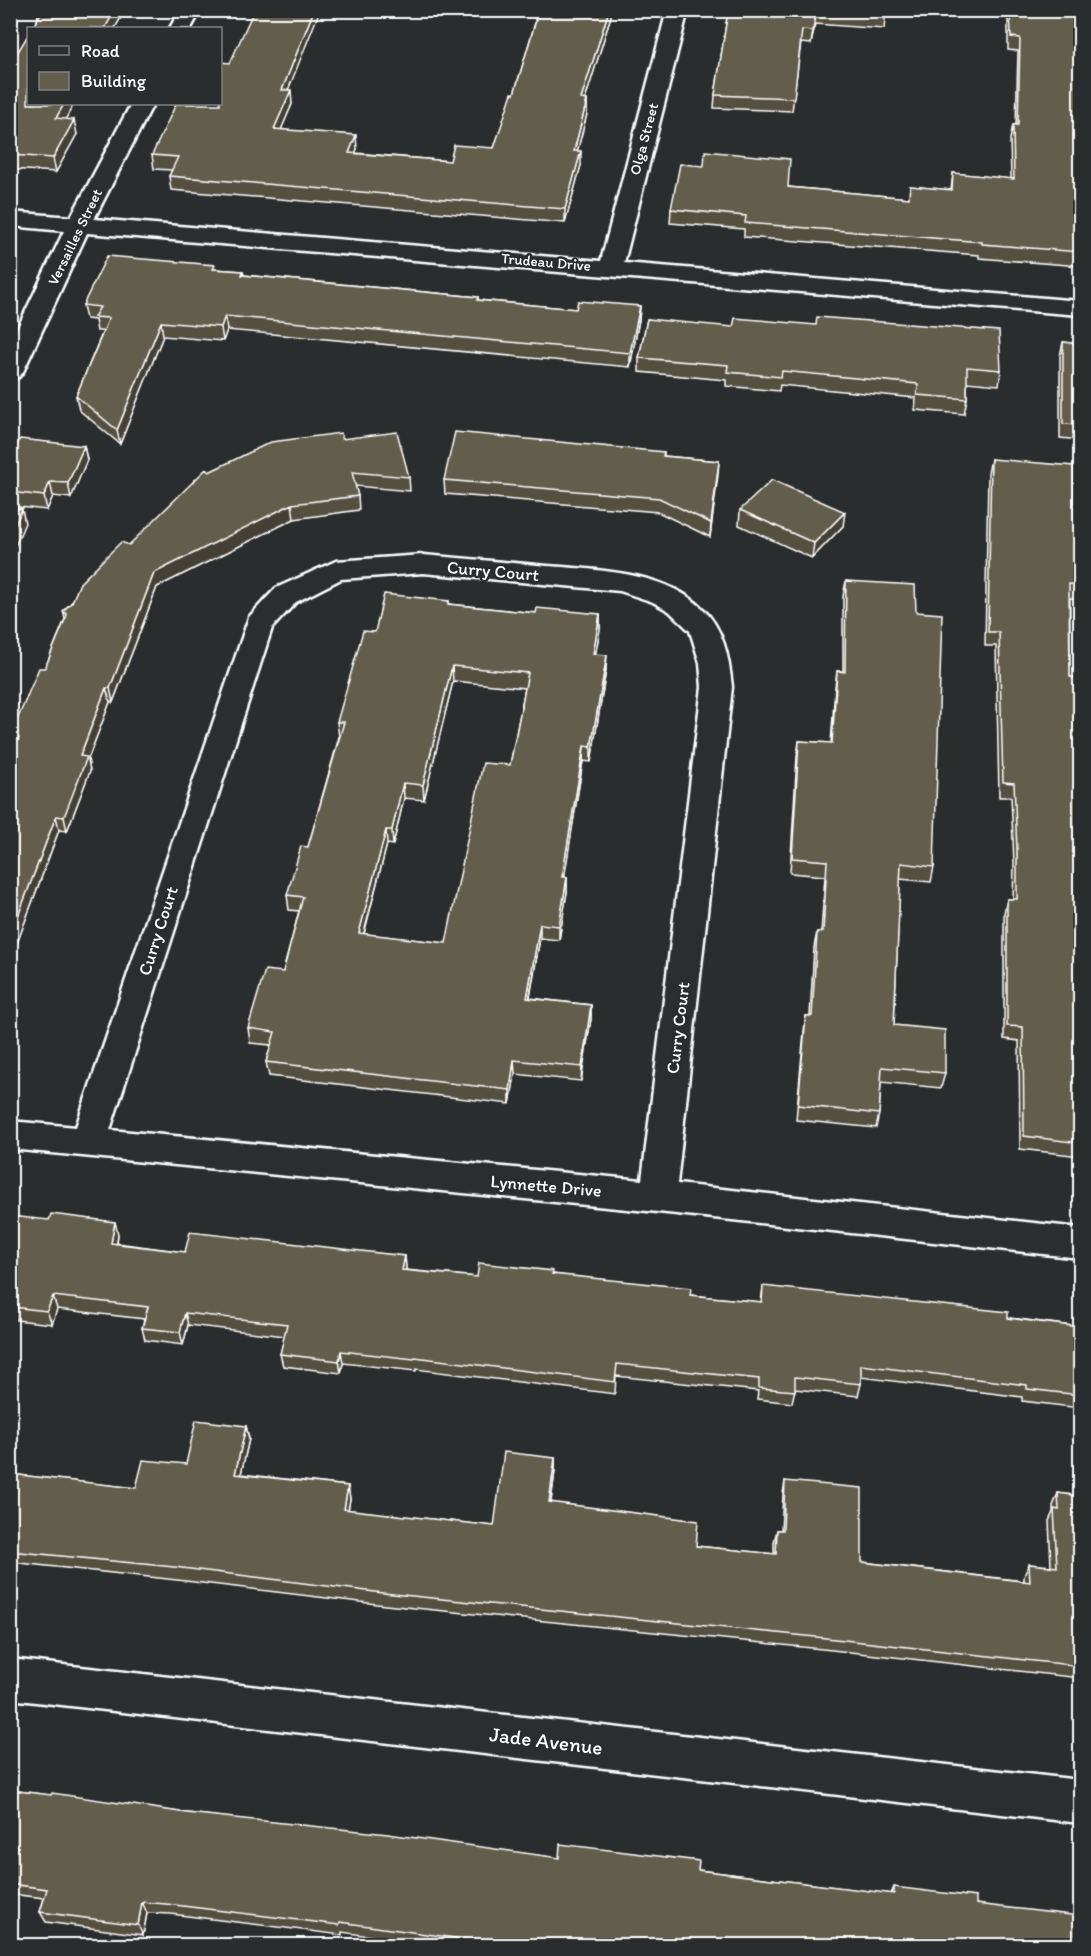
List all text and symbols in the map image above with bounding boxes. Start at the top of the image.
legend [27,27,222,105]
text: Road [81,40,120,62]
text: Building [81,70,147,92]
street label: Olga Street [626,101,662,177]
street label: Versailles Street [44,186,106,288]
street label: Trudeau Drive [500,249,592,275]
street label: Curry Court [446,556,540,586]
street label: Curry Court [133,883,183,978]
street label: Curry Court [661,981,695,1075]
street label: Lynnette Drive [489,1170,603,1202]
street label: Jade Avenue [488,1721,604,1760]

